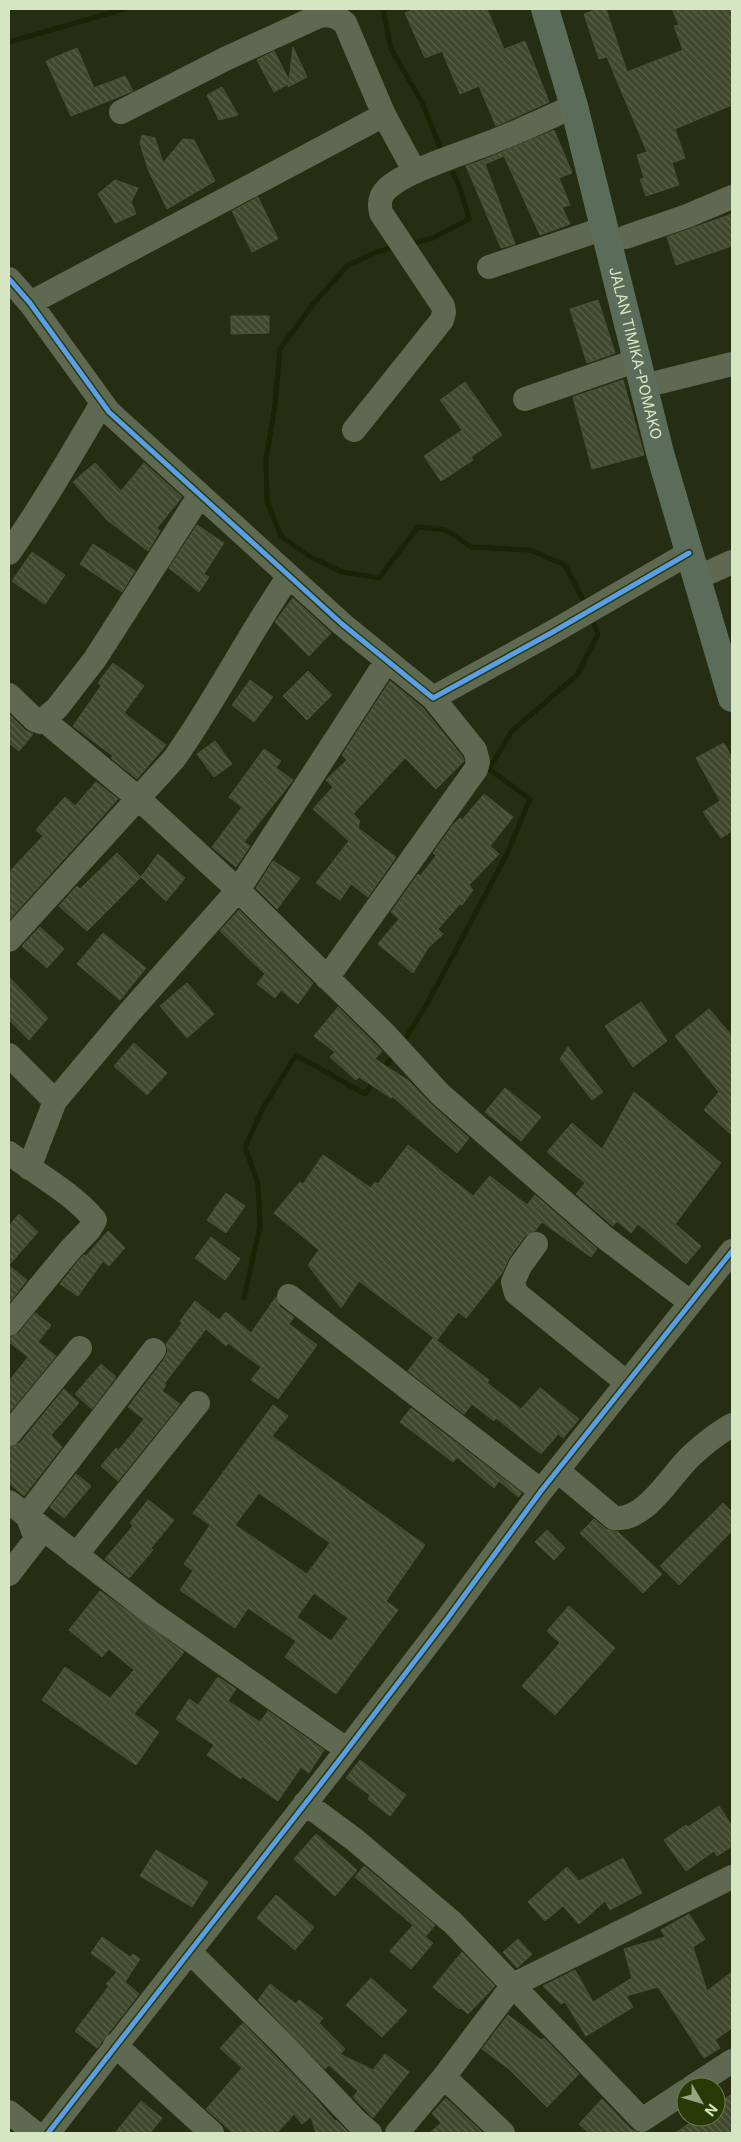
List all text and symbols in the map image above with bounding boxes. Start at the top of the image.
street label: JALAN TIMIKA-POMAKO [605,265,666,441]
north arrow [676,2077,726,2127]
text: N [702,2101,722,2120]

